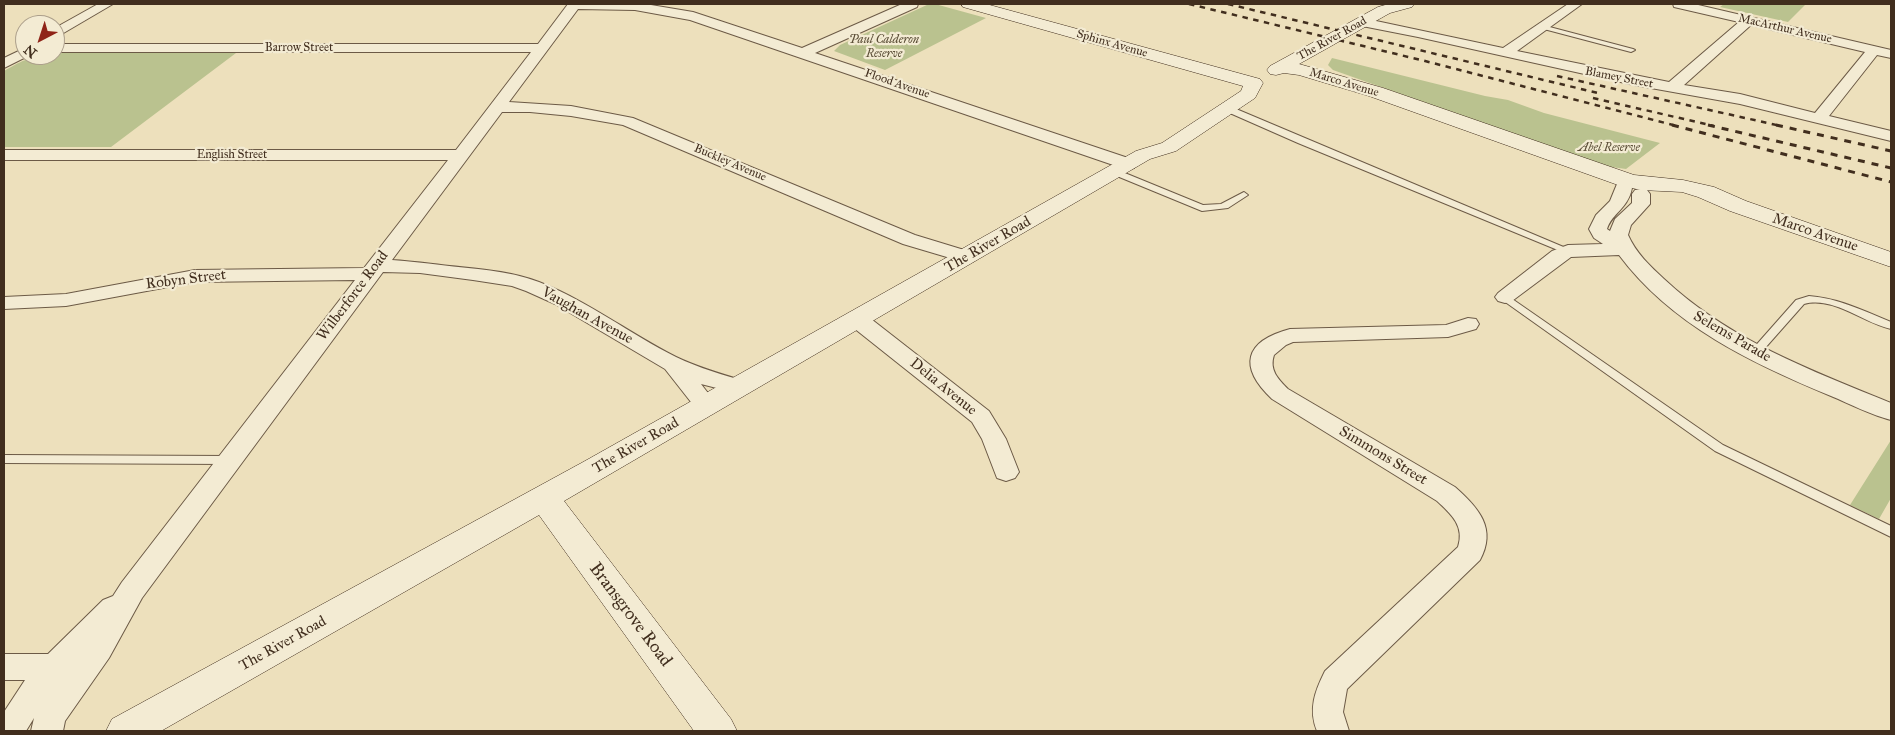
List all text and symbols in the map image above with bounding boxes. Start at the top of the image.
street label: MacArthur Avenue [1737,11,1833,47]
street label: The River Road [1295,14,1369,64]
north arrow [15,15,65,65]
street label: Sphinx Avenue [1075,27,1149,61]
park label: Paul Calderon Reserve [849,33,919,61]
text: N [21,41,41,61]
street label: Barrow Street [265,41,333,55]
street label: Blamey Street [1584,64,1654,92]
street label: Flood Avenue [863,66,931,102]
street label: Marco Avenue [1308,66,1380,100]
street label: Buckley Avenue [692,141,768,185]
park label: Abel Reserve [1578,141,1640,155]
street label: English Street [197,148,267,162]
street label: Marco Avenue [1770,210,1860,256]
street label: The River Road [942,213,1034,277]
street label: Wilberforce Road [313,248,393,344]
street label: Robyn Street [145,266,227,294]
street label: Vaughan Avenue [538,283,636,349]
street label: Selems Parade [1690,308,1774,366]
street label: Delia Avenue [906,355,980,419]
street label: The River Road [590,414,682,478]
street label: Simmons Street [1336,423,1430,489]
street label: Bransgrove Road [584,559,676,671]
street label: The River Road [236,613,330,675]

